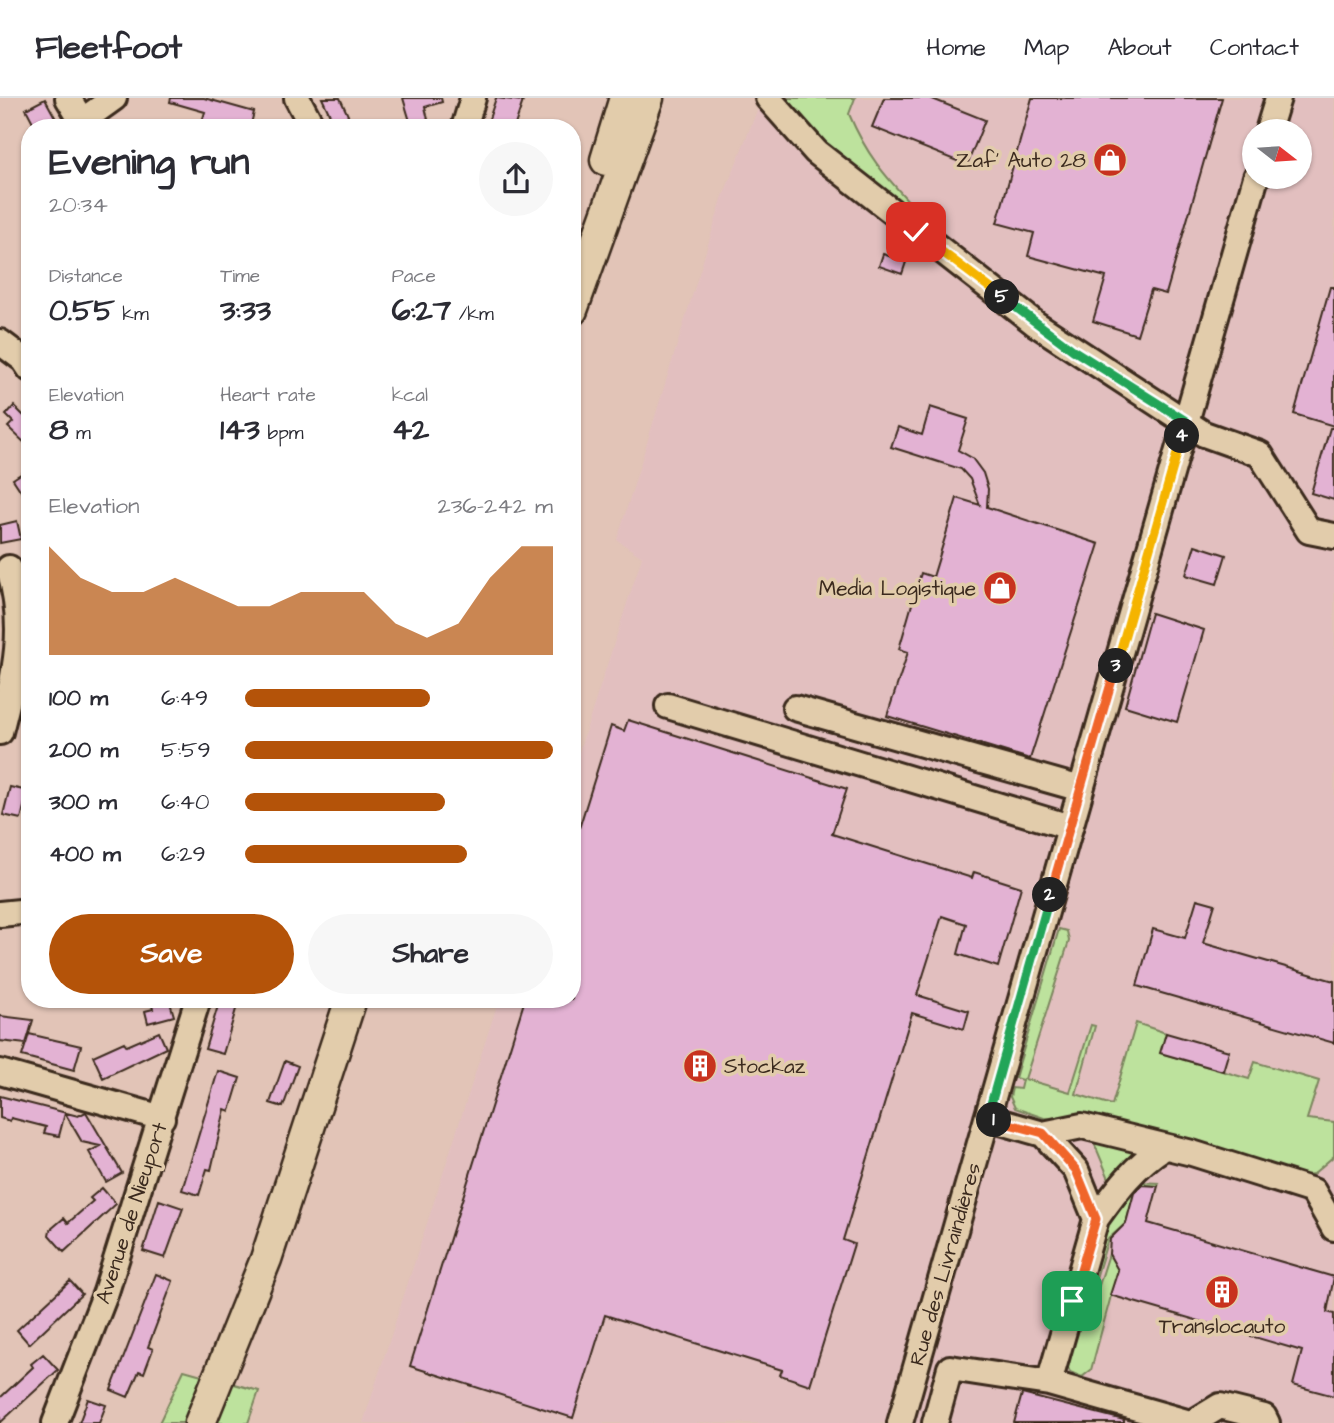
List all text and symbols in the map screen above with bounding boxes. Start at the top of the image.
text: Fleetfoot [35,25,182,71]
text: Home [926,31,986,65]
text: Map [1024,31,1069,65]
text: About [1107,31,1172,65]
text: Contact [1210,31,1299,65]
north arrow [1242,119,1312,189]
map controls [1242,119,1312,189]
text: Evening run [49,137,250,189]
shop icon: Zaf' Auto 28 [1091,141,1129,179]
button: share [479,142,553,216]
place label: Zaf' Auto 28 [956,146,1086,175]
text: 20:34 [49,189,108,221]
pin [886,202,946,262]
icon: check [897,213,935,251]
text: Distance [49,263,123,290]
text: Time [220,263,260,290]
text: Pace [392,263,436,290]
pin: 5 [984,280,1020,314]
text: 5 [995,283,1008,310]
text: 0.55 [49,290,115,332]
text: 3:33 [220,290,271,332]
text: 6:27 [392,290,451,332]
text: km [115,301,149,328]
text: /km [451,301,494,328]
text: Elevation [49,382,124,409]
text: Heart rate [220,382,316,409]
text: kcal [392,382,428,409]
text: 8 [49,409,68,451]
text: 143 [220,409,260,451]
text: 42 [392,409,429,451]
pin: 4 [1164,418,1200,454]
text: m [68,420,91,447]
text: bpm [260,420,304,447]
text: 4 [1175,422,1188,449]
text: Elevation [49,490,140,522]
text: 236–242 m [437,490,553,522]
shop icon: Media Logistique [981,569,1019,607]
place label: Media Logistique [819,574,976,605]
pin: 3 [1098,648,1134,684]
text: 3 [1111,652,1120,679]
text: 100 m [49,682,108,714]
text: 6:49 [161,682,208,714]
text: 200 m [49,734,118,766]
text: 5:59 [161,734,211,766]
text: 300 m [49,786,117,818]
text: 6:40 [161,786,209,818]
text: 400 m [49,838,121,870]
text: 6:29 [161,838,206,870]
pin: 2 [1032,878,1068,912]
text: 2 [1044,881,1055,908]
button: Save [49,914,294,994]
button: Share [308,914,553,994]
building icon: Stockaz [681,1047,719,1085]
place label: Stockaz [724,1052,806,1081]
pin: 1 [976,1102,1012,1138]
text: 1 [992,1106,995,1133]
street label: Avenue de Nieuport [88,1118,176,1308]
street label: Rue des Livraindières [903,1159,988,1369]
pin [1042,1271,1102,1331]
building icon: Translocauto [1203,1273,1241,1311]
icon: arrive [1053,1282,1091,1320]
place label: Translocauto [1159,1312,1285,1341]

